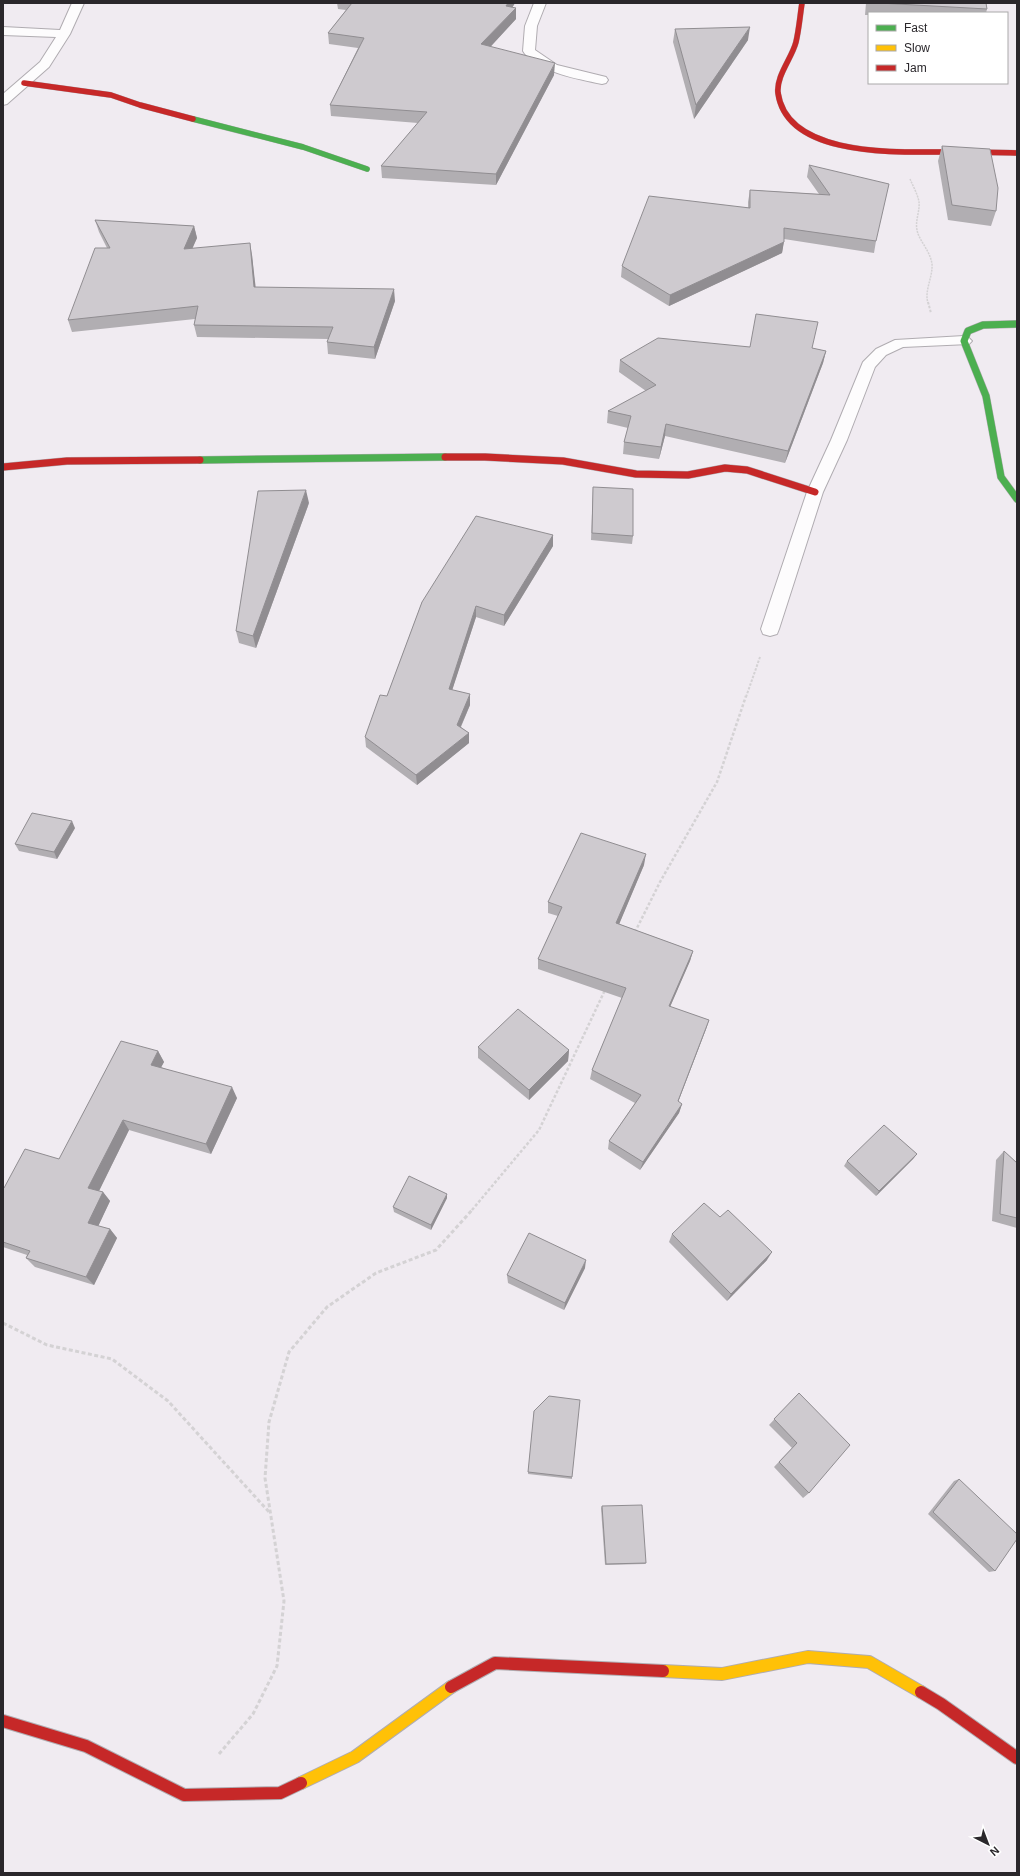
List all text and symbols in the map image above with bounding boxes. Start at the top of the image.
legend [868,12,1008,84]
text: Fast [904,21,928,35]
text: Slow [904,41,930,55]
text: Jam [904,61,927,75]
north arrow [968,1824,1008,1864]
text: N [988,1844,1002,1859]

